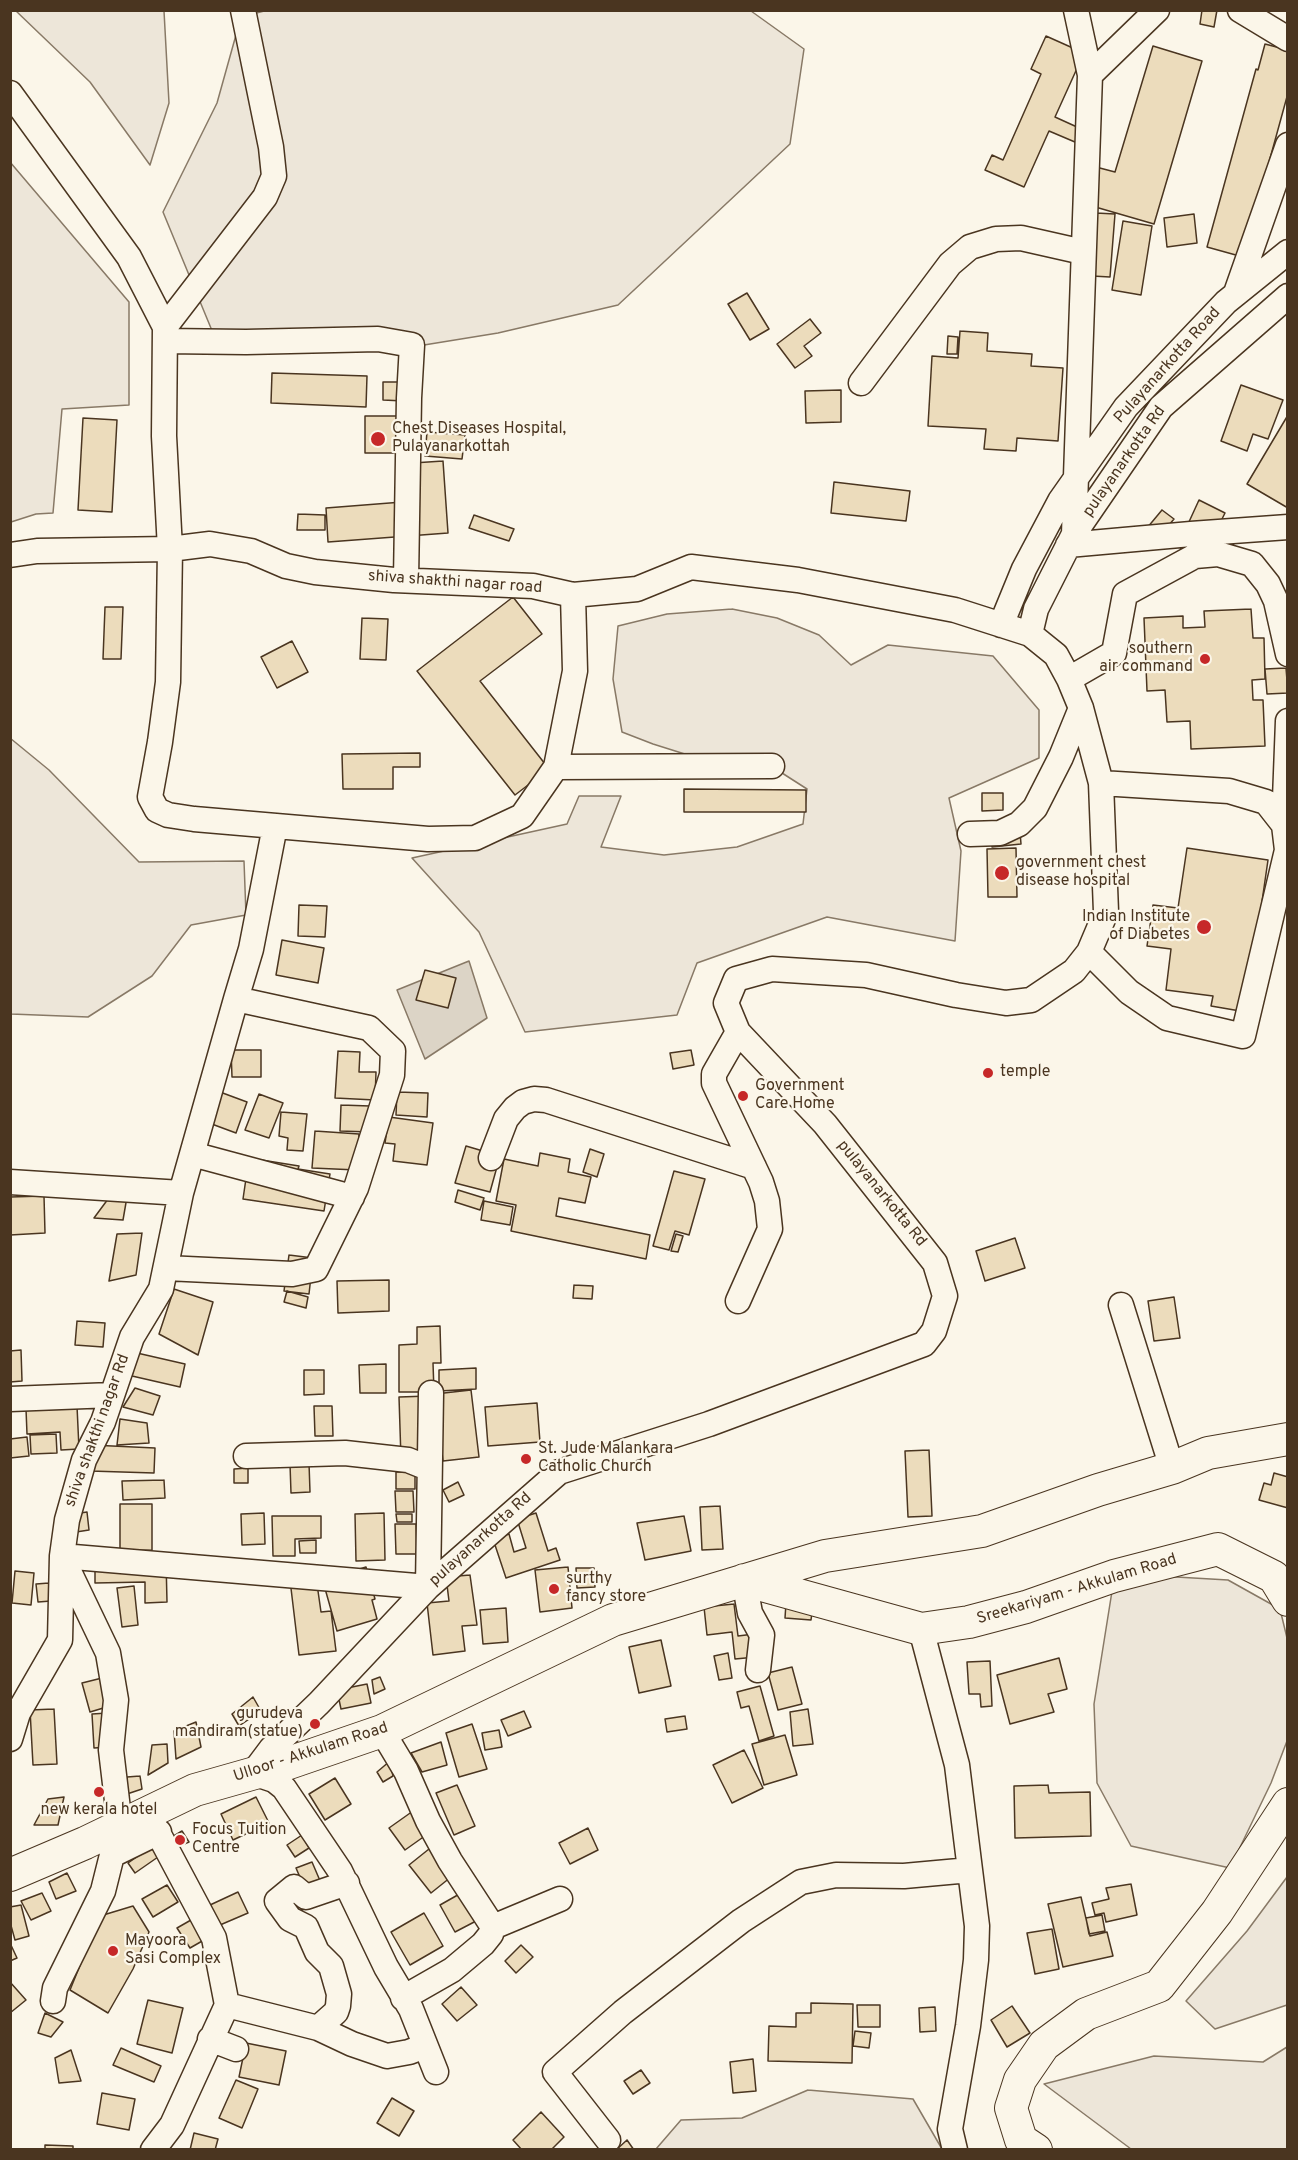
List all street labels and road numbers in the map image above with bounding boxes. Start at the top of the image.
street label: Pulayanarkotta Road [1111,304,1225,428]
street label: pulayanarkotta Rd [1080,403,1170,521]
street label: shiva shakthi nagar road [367,567,543,599]
street label: pulayanarkotta Rd [832,1137,930,1251]
street label: shiva shakthi nagar Rd [61,1352,135,1510]
street label: pulayanarkotta Rd [426,1489,536,1591]
street label: Sreekariyam - Akkulam Road [975,1550,1179,1630]
street label: Ulloor - Akkulam Road [231,1719,391,1787]

